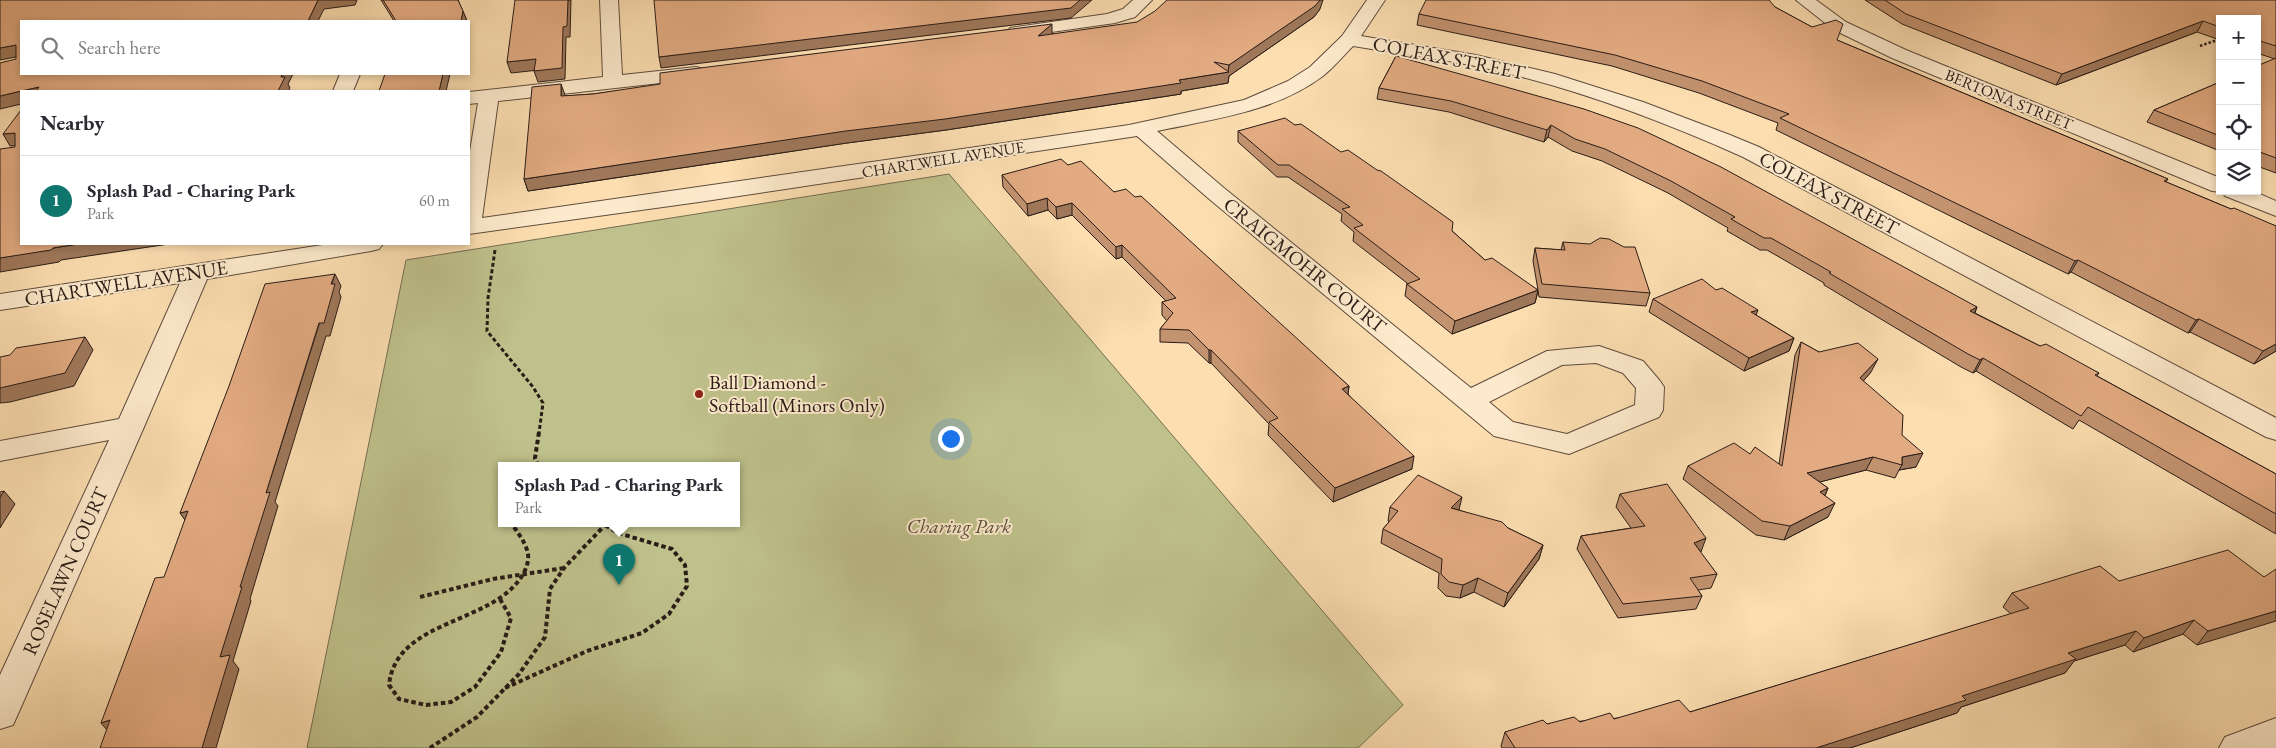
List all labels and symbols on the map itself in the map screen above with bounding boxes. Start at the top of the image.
street label: COLFAX STREET [1371,30,1528,86]
street label: BERTONA STREET [1942,64,2076,135]
street label: CHARTWELL AVENUE [860,136,1026,183]
street label: COLFAX STREET [1755,145,1904,241]
street label: CRAIGMOHR COURT [1218,191,1392,339]
street label: CHARTWELL AVENUE [23,254,229,312]
place label: Ball Diamond - Softball (Minors Only) [709,369,885,418]
marker: Ball Diamond - Softball (Minors Only) [693,388,705,400]
your location [938,426,964,452]
street label: ROSELAWN COURT [16,483,114,659]
park label: Charing Park [907,513,1011,539]
pin: 1 [603,544,635,585]

